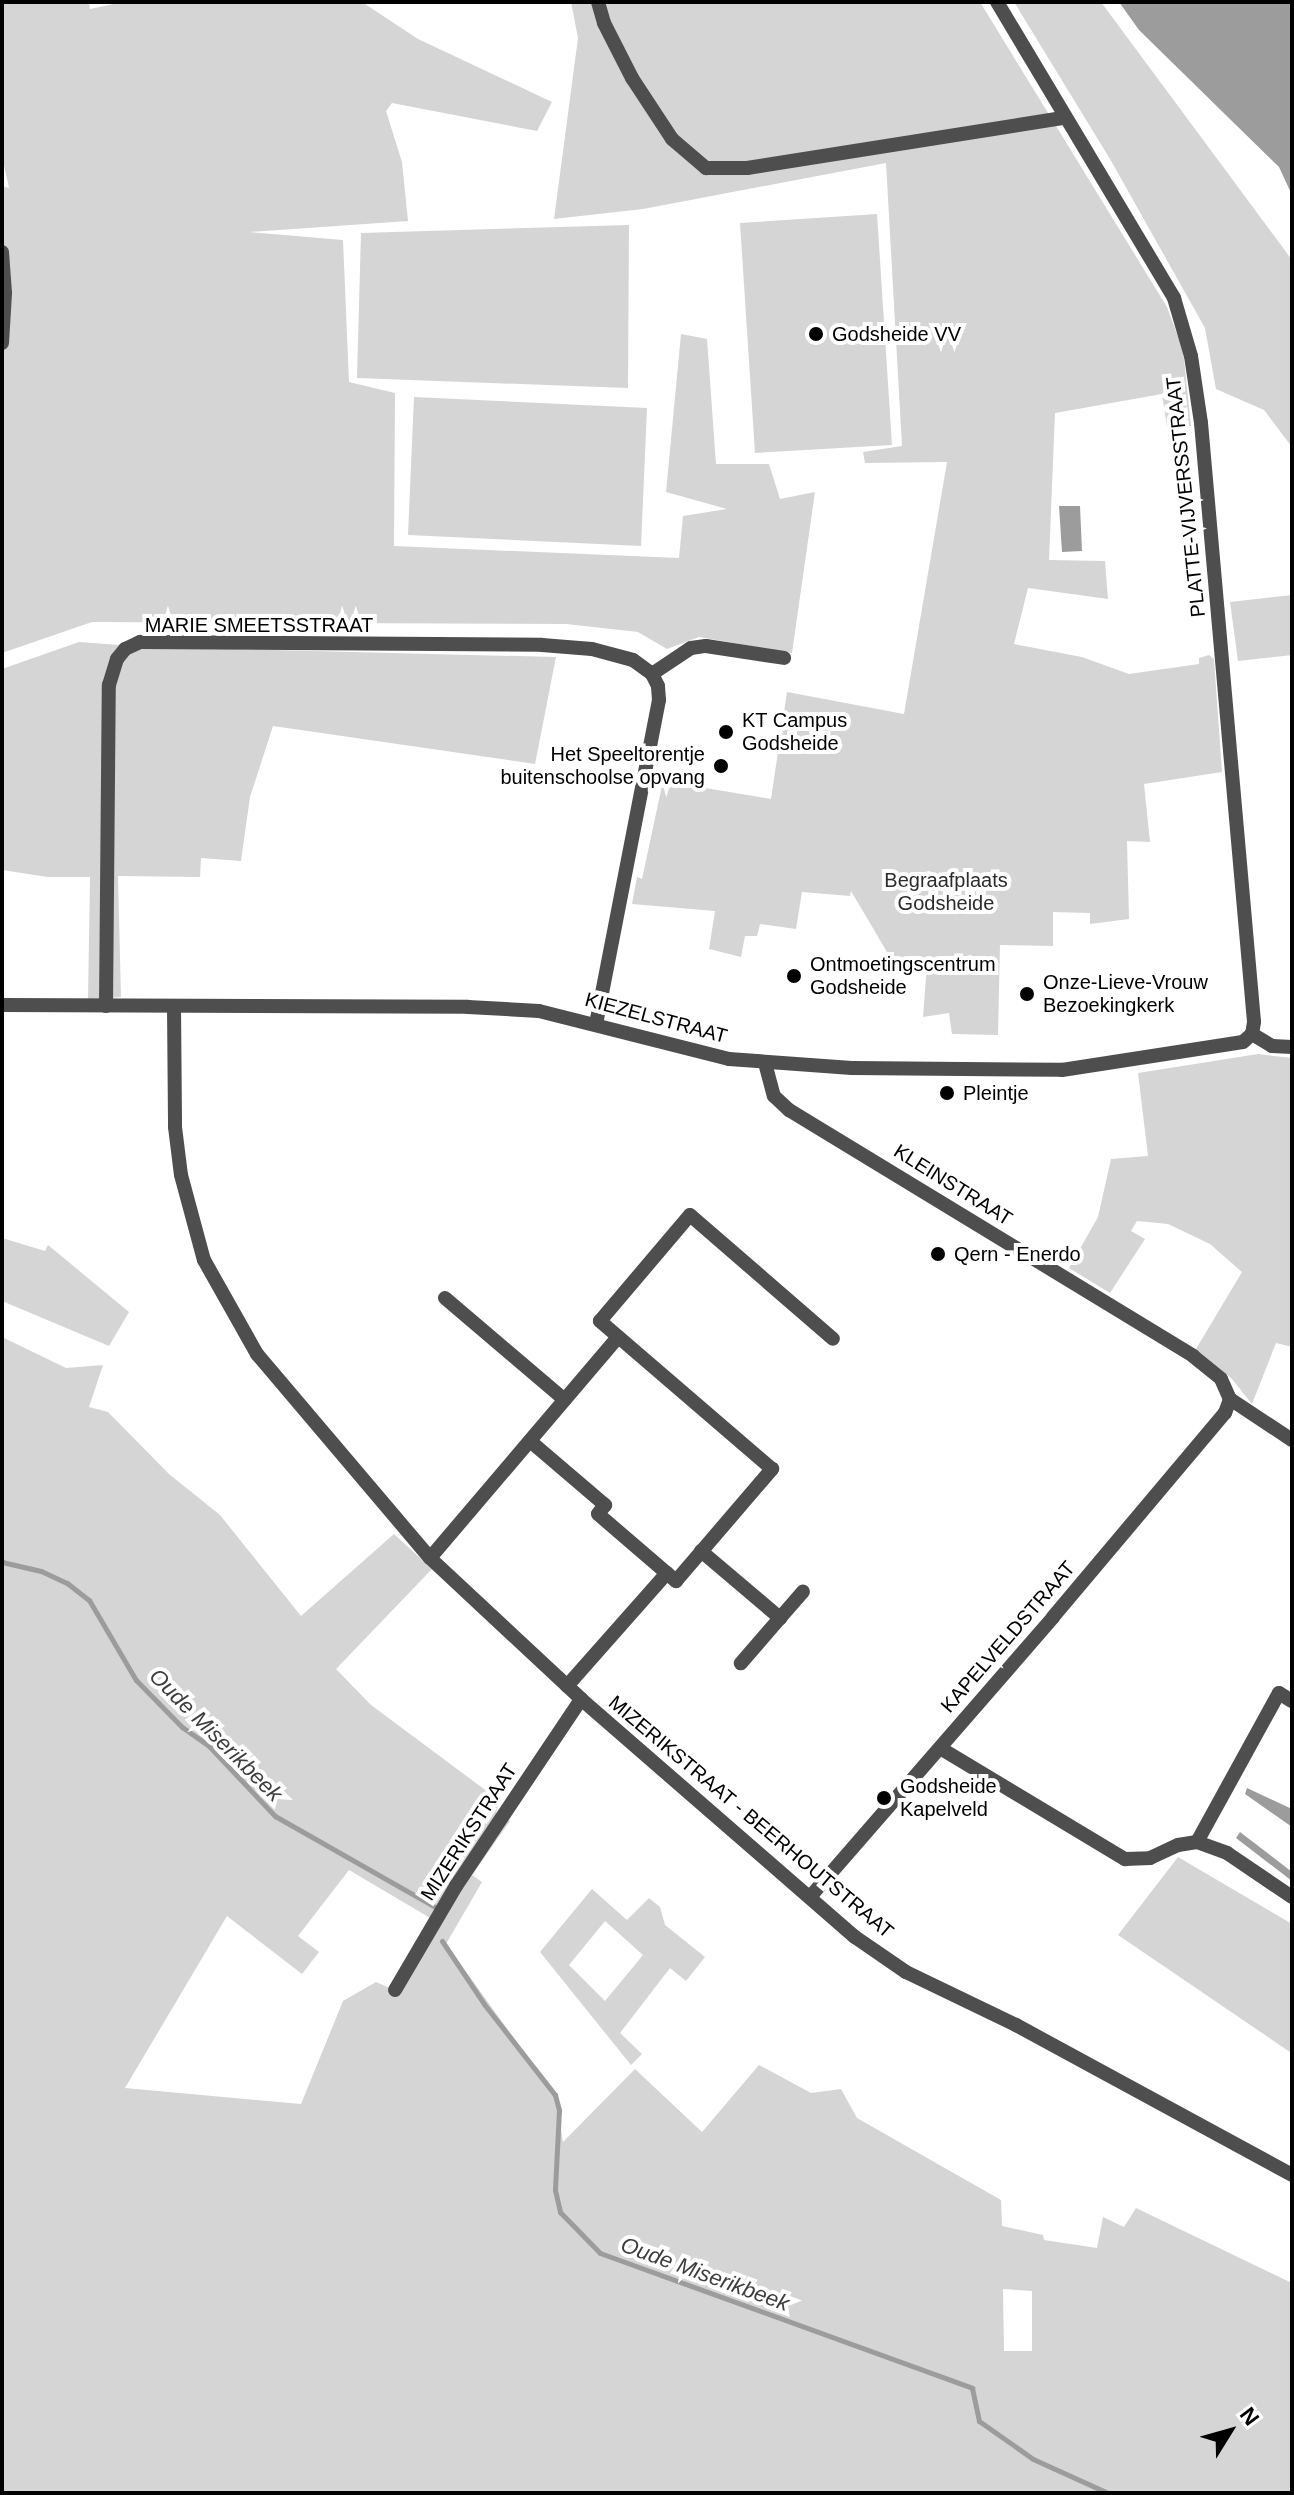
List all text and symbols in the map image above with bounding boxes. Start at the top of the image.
place label: Godsheide VV [832,322,961,346]
marker: Godsheide VV [807,325,825,343]
street label: PLATTE-VIJVERSSTRAAT [1161,376,1211,618]
street label: MARIE SMEETSSTRAAT [145,613,373,637]
place label: KT Campus Godsheide [742,708,848,755]
marker: KT Campus Godsheide [717,723,735,741]
place label: Het Speeltorentje buitenschoolse opvang [500,742,705,789]
marker: Het Speeltorentje buitenschoolse opvang [712,757,730,775]
park label: Begraafplaats Godsheide [884,869,1008,916]
place label: Ontmoetingscentrum Godsheide [810,952,996,999]
marker: Ontmoetingscentrum Godsheide [785,967,803,985]
place label: Onze-Lieve-Vrouw Bezoekingkerk [1043,970,1208,1017]
marker: Onze-Lieve-Vrouw Bezoekingkerk [1018,985,1036,1003]
street label: KIEZELSTRAAT [582,987,730,1049]
place label: Pleintje [963,1081,1029,1105]
marker: Pleintje [938,1084,956,1102]
street label: KLEINSTRAAT [889,1139,1017,1231]
place label: Qern - Enerdo [954,1242,1081,1266]
marker: Qern - Enerdo [929,1245,947,1263]
street label: KAPELVELDSTRAAT [936,1556,1080,1718]
water label: Oude Miserikbeek [144,1663,288,1807]
street label: MIZERIKSTRAAT - BEERHOUTSTRAAT [604,1691,898,1943]
street label: MIZERIKSTRAAT [416,1759,522,1905]
place label: Godsheide Kapelveld [900,1774,997,1821]
marker: Godsheide Kapelveld [875,1789,893,1807]
water label: Oude Miserikbeek [617,2231,793,2317]
north arrow [1190,2391,1270,2471]
text: N [1235,2402,1264,2430]

